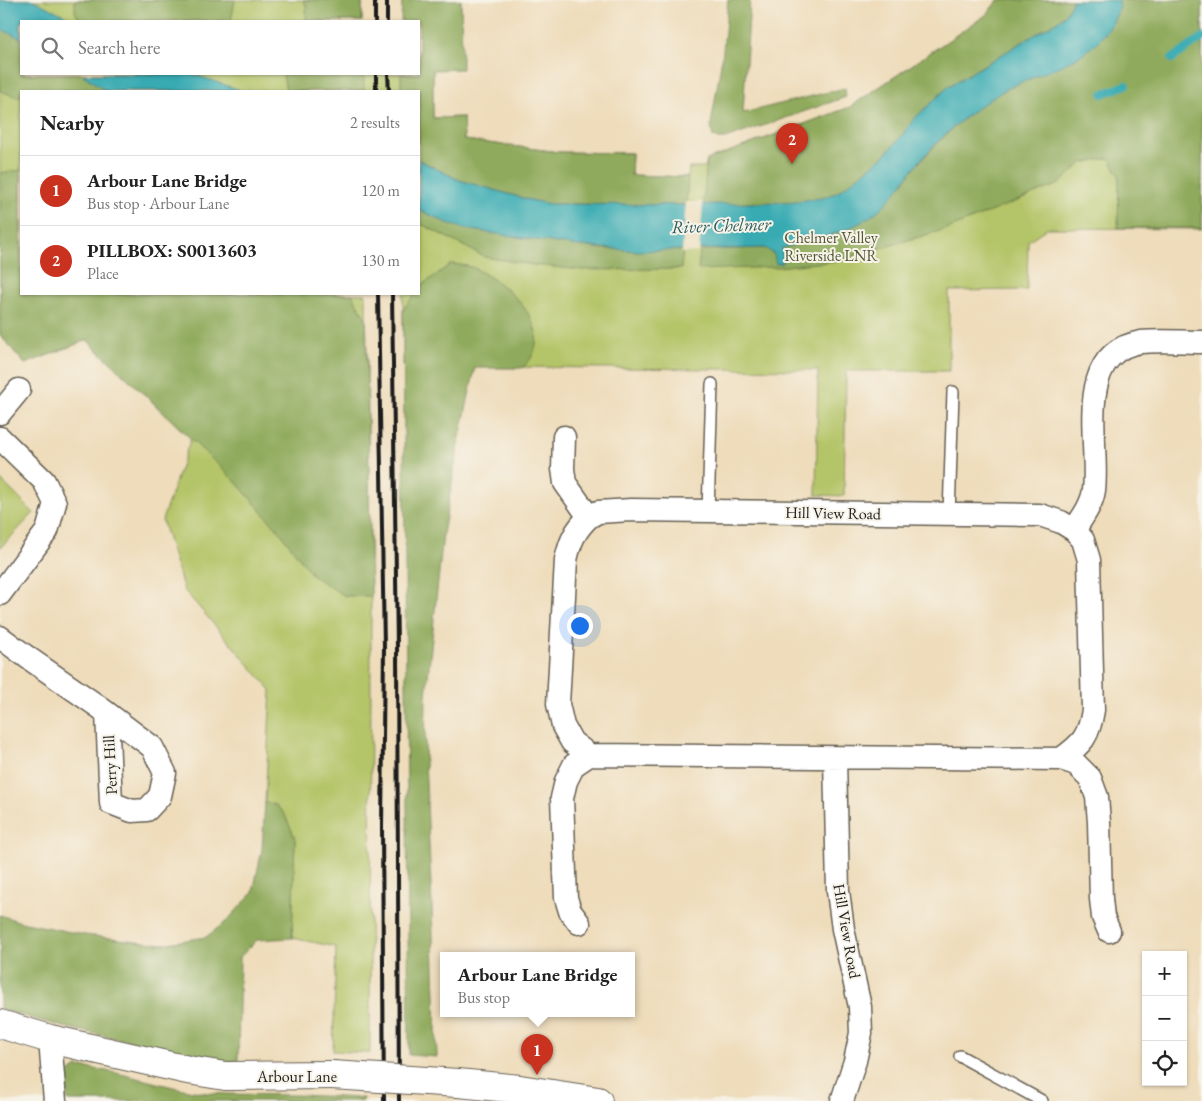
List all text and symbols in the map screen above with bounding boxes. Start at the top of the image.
search box [20,20,420,75]
icon: search [38,34,66,62]
text: Search here [78,35,160,60]
text: Nearby [40,109,104,136]
text: 2 results [350,112,400,133]
pin: 2 [776,123,808,164]
text: Arbour Lane Bridge [87,168,247,193]
text: 1 [52,180,60,201]
text: 120 m [361,180,400,201]
text: Bus stop · Arbour Lane [87,193,229,214]
water label: River Chelmer [671,212,772,238]
park label: Chelmer Valley Riverside LNR [784,227,879,266]
text: PILLBOX: S0013603 [87,238,257,263]
text: 2 [52,250,60,271]
text: 130 m [361,250,400,271]
text: Place [87,263,119,284]
street label: Hill View Road [785,502,882,524]
your location [567,613,593,639]
street label: Perry Hill [98,734,122,795]
street label: Hill View Road [828,882,866,981]
map controls [1142,951,1187,1086]
button: + [1142,951,1187,996]
popup [440,952,635,1017]
text: Arbour Lane Bridge [457,962,618,987]
text: Bus stop [457,987,510,1008]
button: − [1142,996,1187,1041]
pin: 1 [521,1034,553,1075]
button: locate [1142,1041,1187,1086]
street label: Arbour Lane [256,1066,337,1087]

